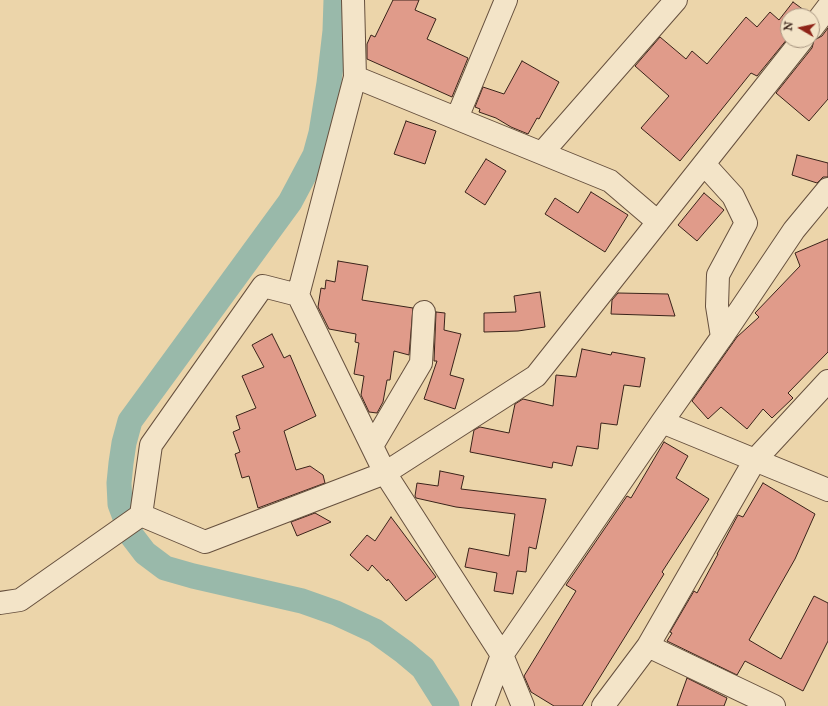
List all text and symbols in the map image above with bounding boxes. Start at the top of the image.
north arrow [780,8,820,48]
text: N [781,21,796,32]

